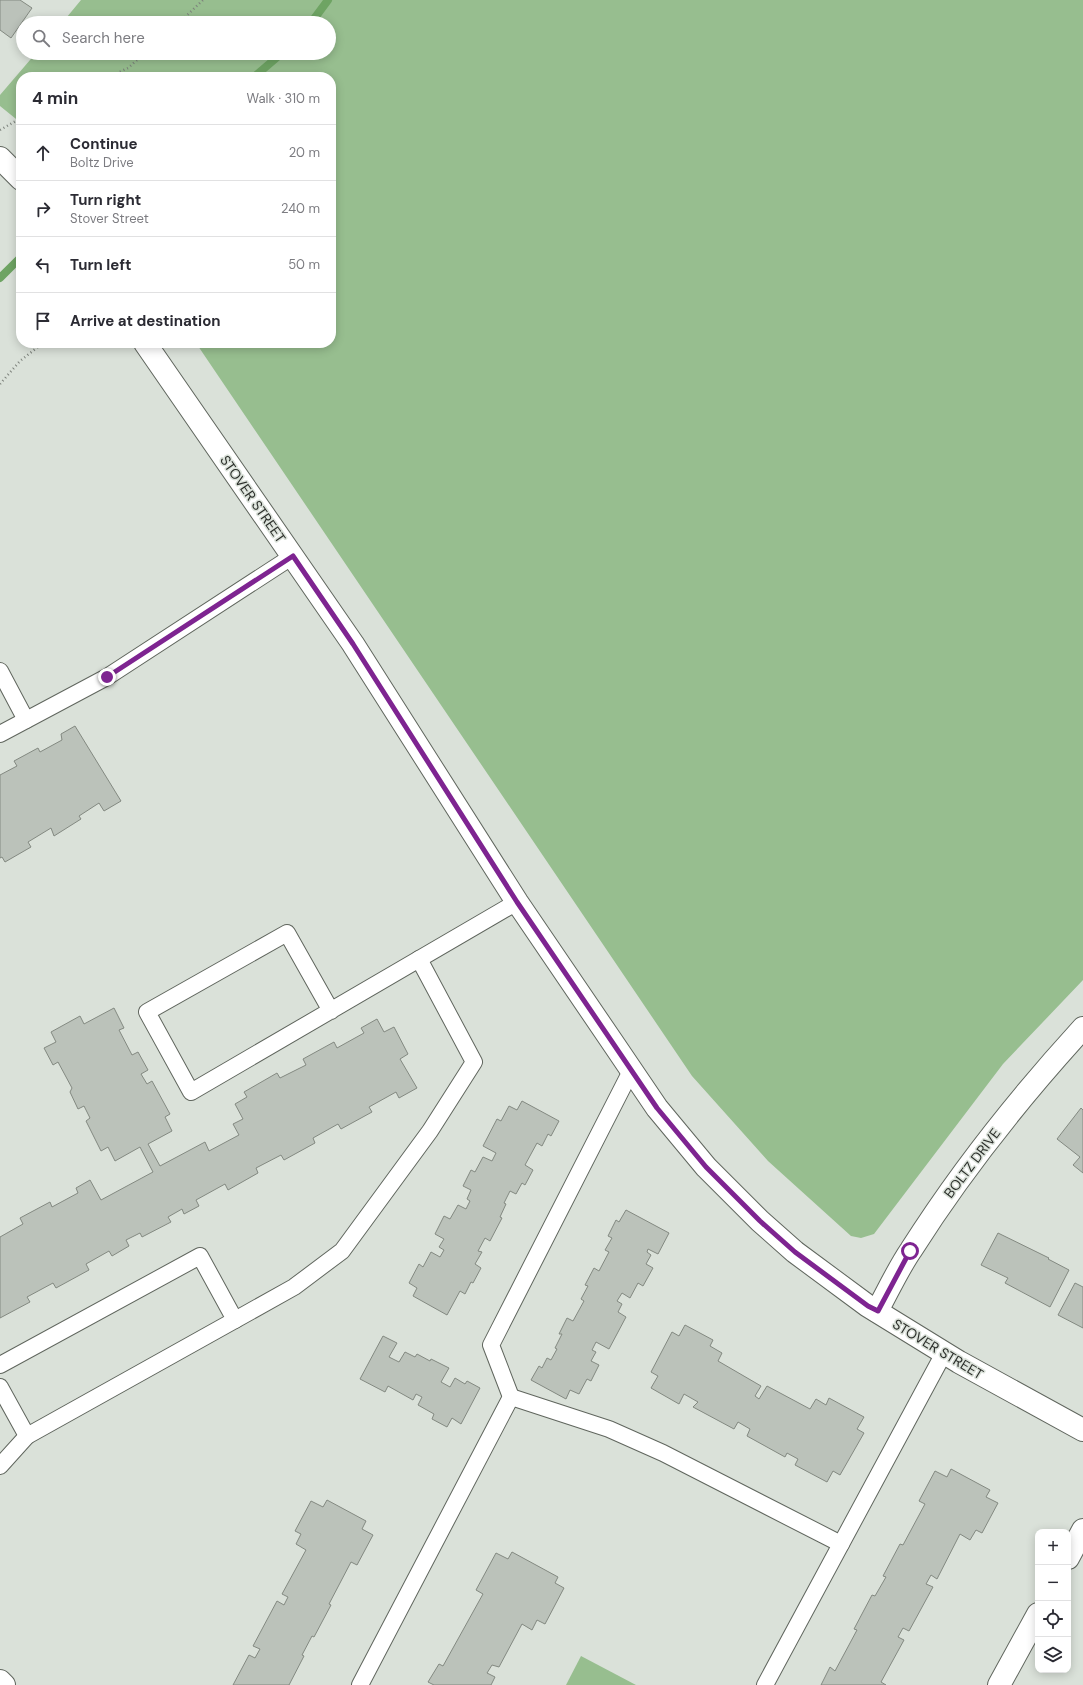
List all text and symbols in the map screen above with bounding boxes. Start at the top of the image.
search box [16,16,336,60]
icon: search [30,27,52,49]
text: Search here [62,28,145,48]
text: 4 min [32,87,78,109]
text: Walk · 310 m [247,90,320,107]
text: Continue [70,134,138,154]
icon: ahead [32,142,54,164]
text: 20 m [289,144,320,161]
text: Boltz Drive [70,154,134,171]
text: Turn right [70,190,141,210]
icon: right [32,198,54,220]
text: 240 m [281,200,320,217]
text: Stover Street [70,210,149,227]
icon: left [32,254,54,276]
text: Turn left [70,255,131,275]
text: 50 m [288,256,320,273]
icon: arrive [32,310,54,332]
text: Arrive at destination [70,311,221,331]
street label: STOVER STREET [216,452,290,546]
route end [98,668,116,686]
street label: BOLTZ DRIVE [940,1124,1004,1201]
route start [901,1242,919,1260]
street label: STOVER STREET [889,1315,987,1383]
map controls [1035,1529,1071,1673]
button: + [1035,1529,1071,1565]
button: − [1035,1565,1071,1601]
button: locate [1035,1601,1071,1637]
button: layers [1035,1637,1071,1673]

